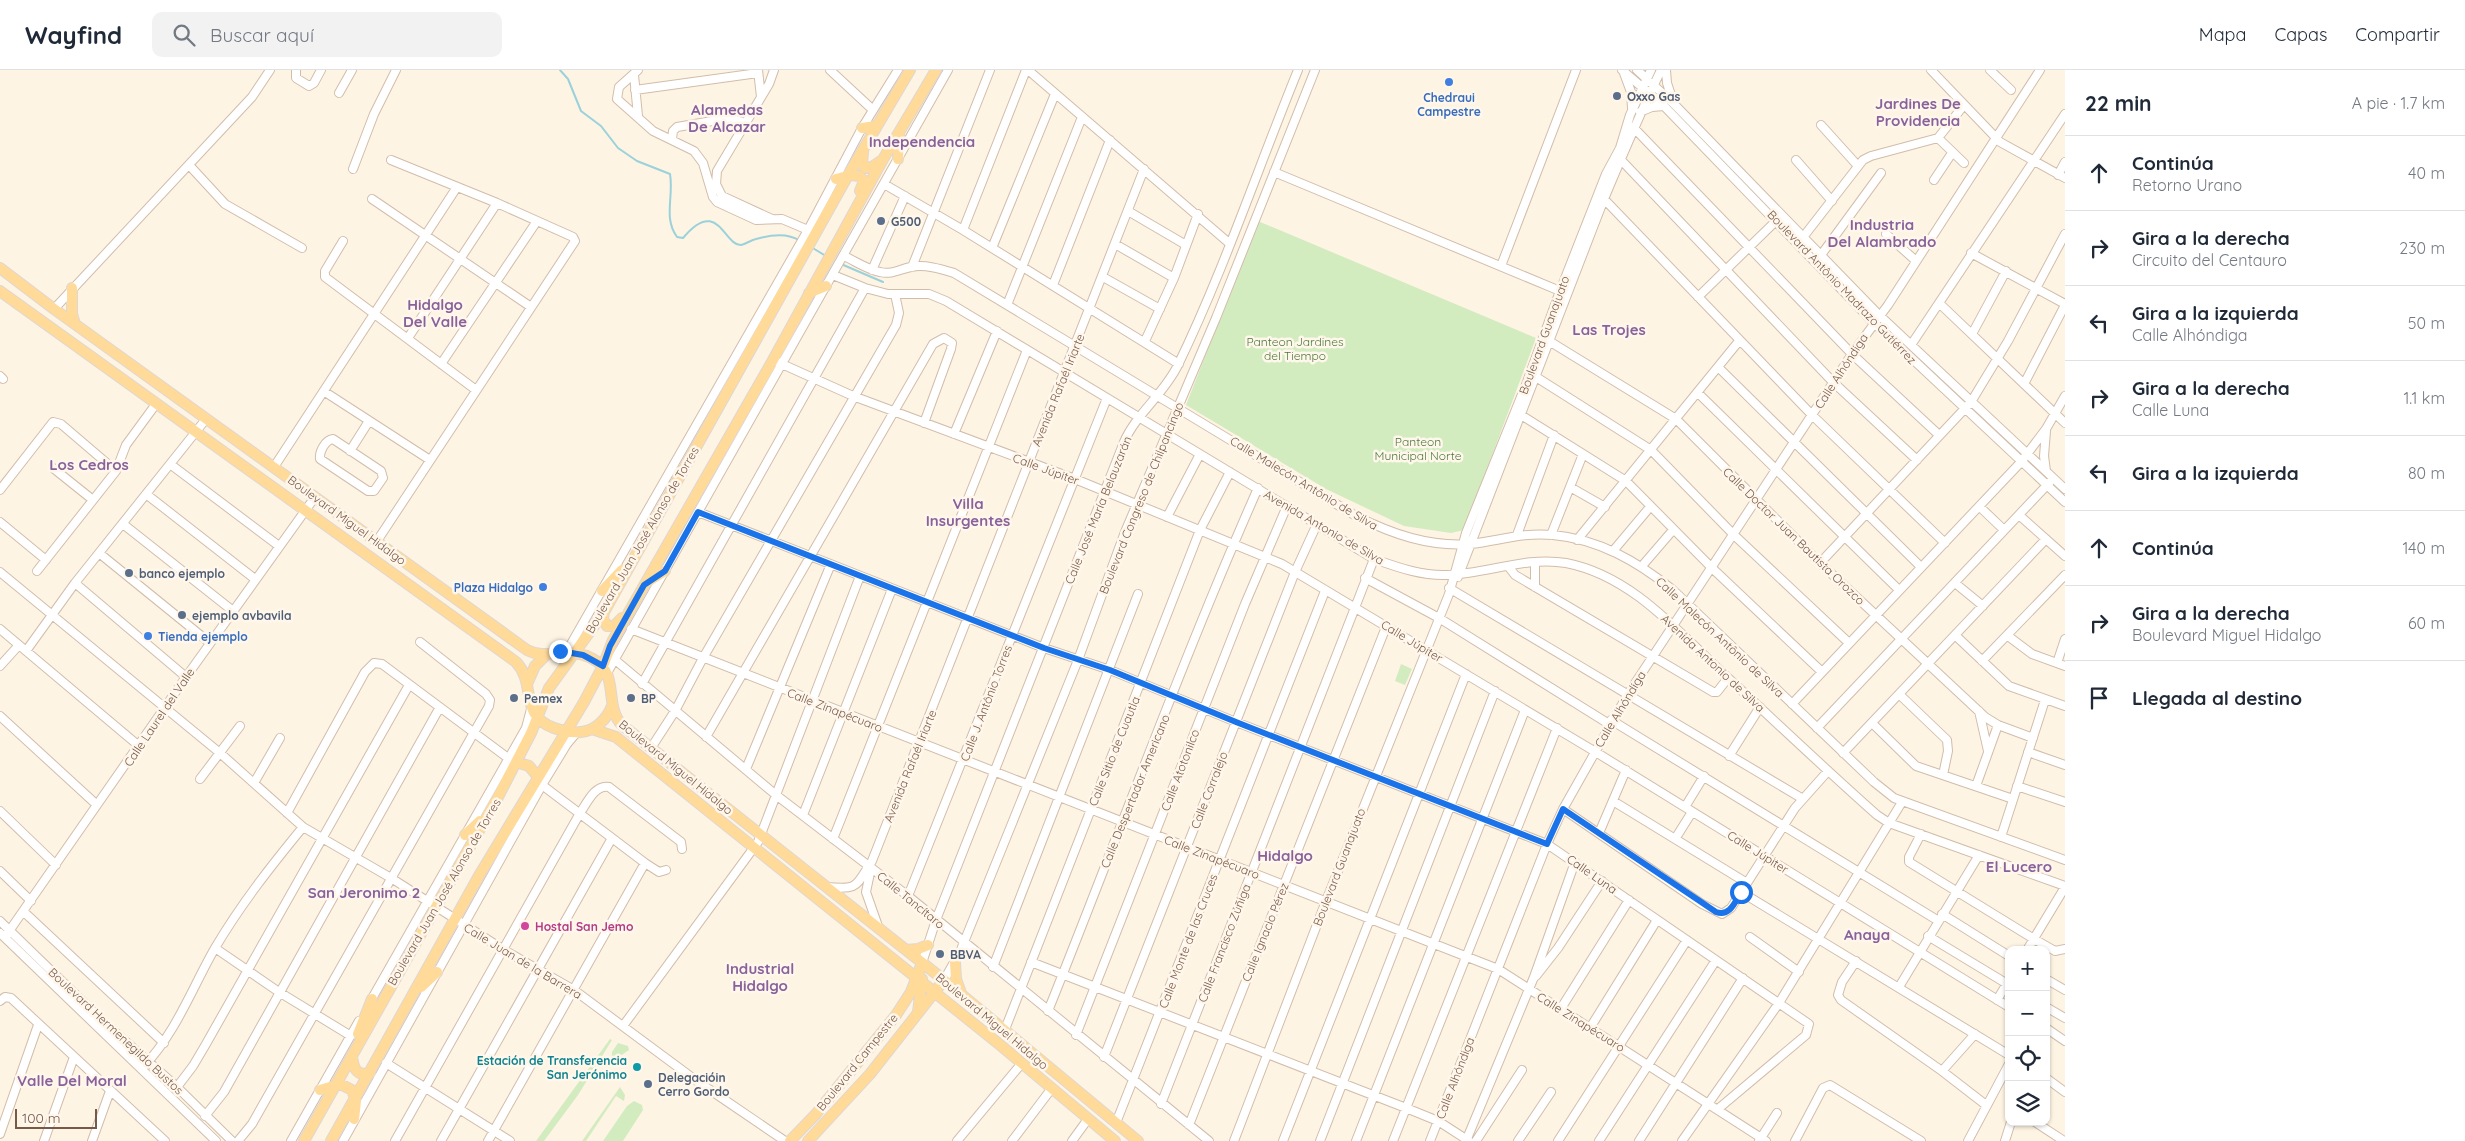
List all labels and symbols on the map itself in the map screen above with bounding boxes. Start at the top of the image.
marker: Chedraui Campestre [1443,76,1455,88]
place label: Oxxo Gas [1627,89,1681,104]
place label: Chedraui Campestre [1417,90,1481,119]
marker: Oxxo Gas [1611,90,1623,102]
district label: Jardines De Providencia [1875,94,1961,130]
district label: Alamedas De Alcazar [688,100,766,136]
district label: Independencia [869,132,975,151]
street label: Boulevard Antônio Madrazo Gutiérrez [1764,207,1920,367]
place label: G500 [891,214,921,229]
marker: G500 [875,215,887,227]
district label: Industria Del Alambrado [1828,215,1936,251]
street label: Boulevard Guanajuato [1516,274,1572,396]
district label: Hidalgo Del Valle [403,295,467,331]
district label: Las Trojes [1572,320,1646,339]
street label: Avenida Rafaél Iriarte [1028,331,1088,449]
street label: Calle Alhóndiga [1811,331,1871,411]
park label: Panteon Jardines del Tiempo [1246,334,1344,363]
street label: Boulevard Congreso de Chilpancingo [1096,400,1186,596]
street label: Calle Malecón Antônio de Silva [1227,433,1381,533]
street label: Calle José María Belauzarán [1061,434,1135,586]
park label: Panteon Municipal Norte [1374,434,1462,463]
street label: Boulevard Juan José Alonso de Torres [582,444,702,636]
street label: Calle Júpiter [1011,450,1082,488]
district label: Los Cedros [49,455,129,474]
street label: Calle Doctor Juan Bautista Orozco [1720,464,1868,608]
street label: Boulevard Miguel Hidalgo [285,472,409,568]
street label: Avenida Antonio de Silva [1261,486,1387,568]
district label: Villa Insurgentes [926,494,1010,530]
place label: banco ejemplo [139,566,225,581]
marker: banco ejemplo [123,567,135,579]
street label: Calle Malecón Antônio de Silva [1653,574,1787,700]
place label: Plaza Hidalgo [454,580,534,595]
marker: Plaza Hidalgo [537,581,549,593]
place label: ejemplo avbavila [192,608,291,623]
marker: ejemplo avbavila [176,609,188,621]
street label: Avenida Antonio de Silva [1658,611,1768,715]
street label: Calle Júpiter [1378,617,1446,666]
place label: Tienda ejemplo [158,629,248,644]
marker: Tienda ejemplo [142,630,154,642]
route end [549,640,572,663]
street label: Calle J. Antônio Torres [957,642,1015,763]
street label: Calle Laurel del Valle [120,665,198,769]
street label: Calle Alhóndiga [1591,668,1649,750]
street label: Calle Zinapécuaro [785,685,885,735]
place label: Pemex [524,691,562,706]
place label: BP [641,691,656,706]
marker: Pemex [508,692,520,704]
marker: BP [625,692,637,704]
street label: Calle Sitio de Cuautla [1085,694,1143,808]
street label: Avenida Rafaél Iriarte [880,707,940,825]
street label: Calle Despertador Americano [1097,712,1173,870]
street label: Boulevard Miguel Hidalgo [616,716,736,818]
street label: Calle Atotonilco [1158,727,1202,813]
street label: Calle Corralejo [1187,749,1231,831]
street label: Boulevard Juan José Alonso de Torres [384,796,504,988]
street label: Boulevard Guanajuato [1310,806,1368,928]
street label: Calle Júpiter [1725,827,1792,877]
street label: Calle Zinapécuaro [1162,832,1262,882]
district label: Hidalgo [1257,846,1313,865]
street label: Calle Luna [1564,851,1620,897]
district label: El Lucero [1986,857,2052,876]
street label: Calle Tancítaro [874,868,948,932]
street label: Calle Monte de las Cruces [1155,871,1221,1010]
street label: Calle Ignacio Pérez [1238,880,1292,984]
route start [1730,881,1753,904]
street label: Calle Francisco Zúñiga [1194,882,1254,1004]
district label: San Jeronimo 2 [308,883,420,902]
place label: Hostal San Jemo [535,919,634,934]
street label: Calle Juan de la Barrera [461,920,585,1002]
marker: Hostal San Jemo [519,920,531,932]
district label: Anaya [1844,925,1890,944]
place label: BBVA [950,947,981,962]
marker: BBVA [934,948,946,960]
district label: Industrial Hidalgo [726,959,794,995]
street label: Boulevard Hermenegildo Bustos [45,965,187,1098]
street label: Boulevard Miguel Hidalgo [933,970,1051,1072]
street label: Calle Zinapécuaro [1534,989,1628,1055]
street label: Boulevard Campestre [813,1010,901,1114]
street label: Calle Alhóndiga [1432,1035,1478,1121]
place label: Estación de Transferencia San Jerónimo [477,1053,628,1082]
marker: Estación de Transferencia San Jerónimo [631,1061,643,1073]
place label: Delegacióin Cerro Gordo [658,1070,730,1099]
district label: Valle Del Moral [17,1071,127,1090]
marker: Delegacióin Cerro Gordo [642,1078,654,1090]
scale bar [15,1106,98,1129]

